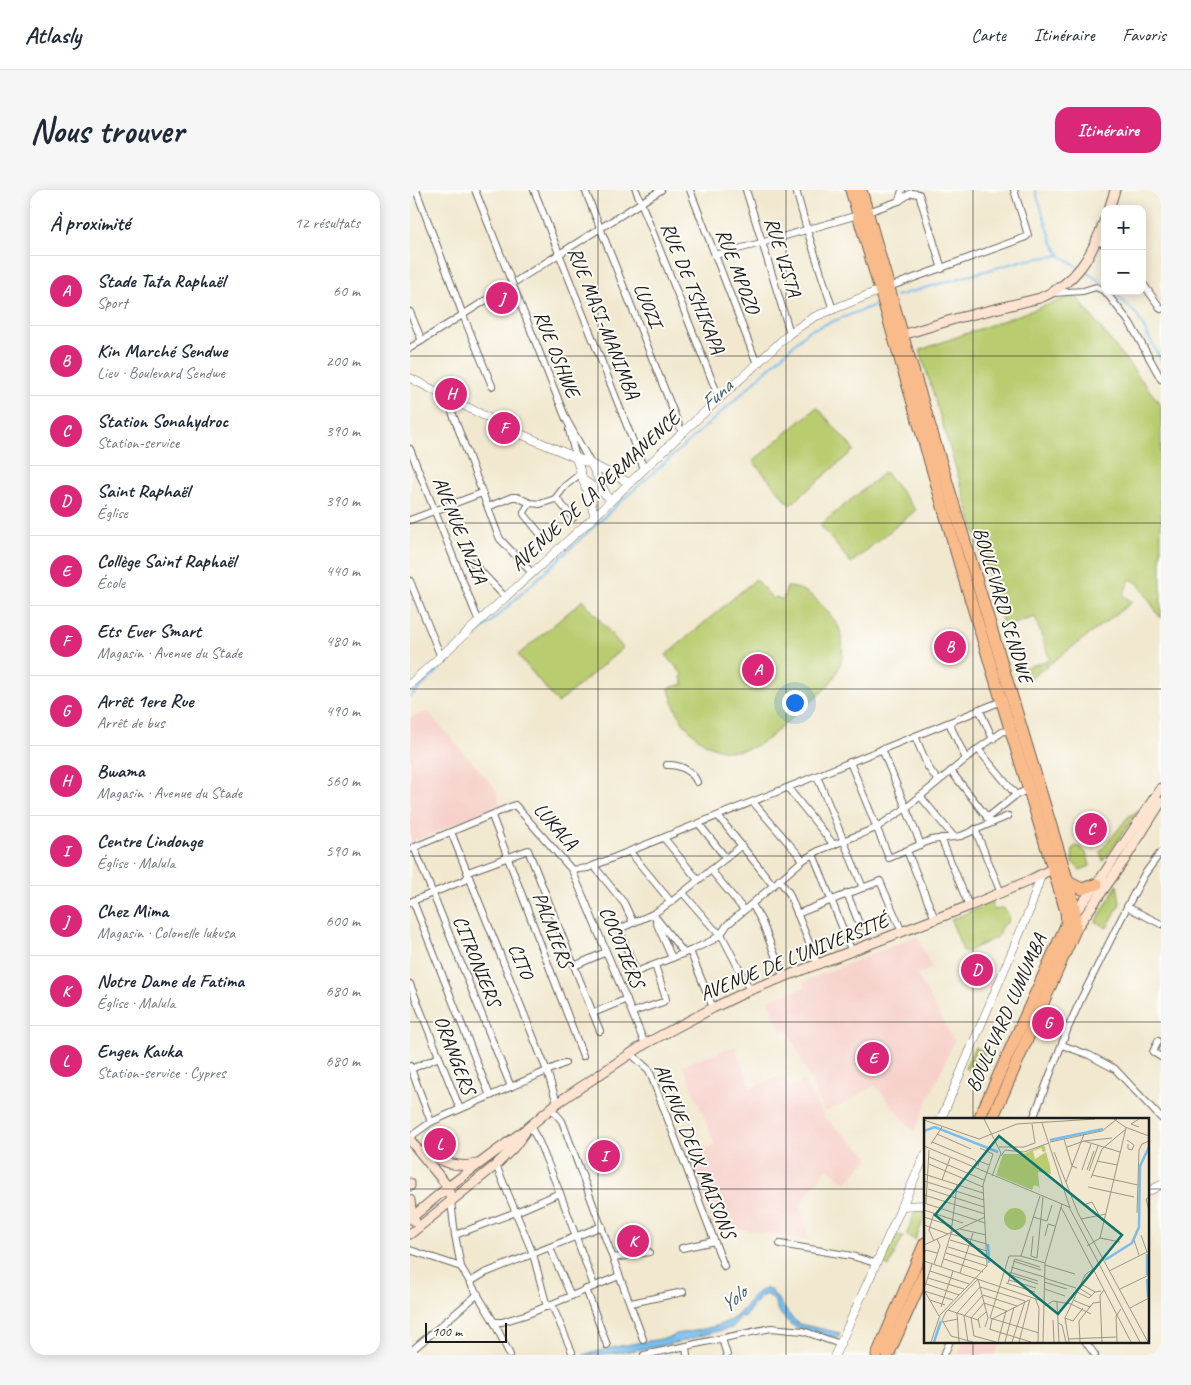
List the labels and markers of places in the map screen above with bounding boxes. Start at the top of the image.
pin: J [486,279,518,317]
pin: H [435,375,467,413]
pin: F [488,409,520,447]
pin: B [934,628,966,666]
pin: A [742,651,774,689]
pin: C [1075,810,1107,848]
pin: D [961,951,993,989]
pin: G [1032,1004,1064,1042]
pin: E [857,1039,889,1077]
pin: L [424,1125,456,1163]
pin: I [588,1137,620,1175]
pin: K [617,1222,649,1260]

